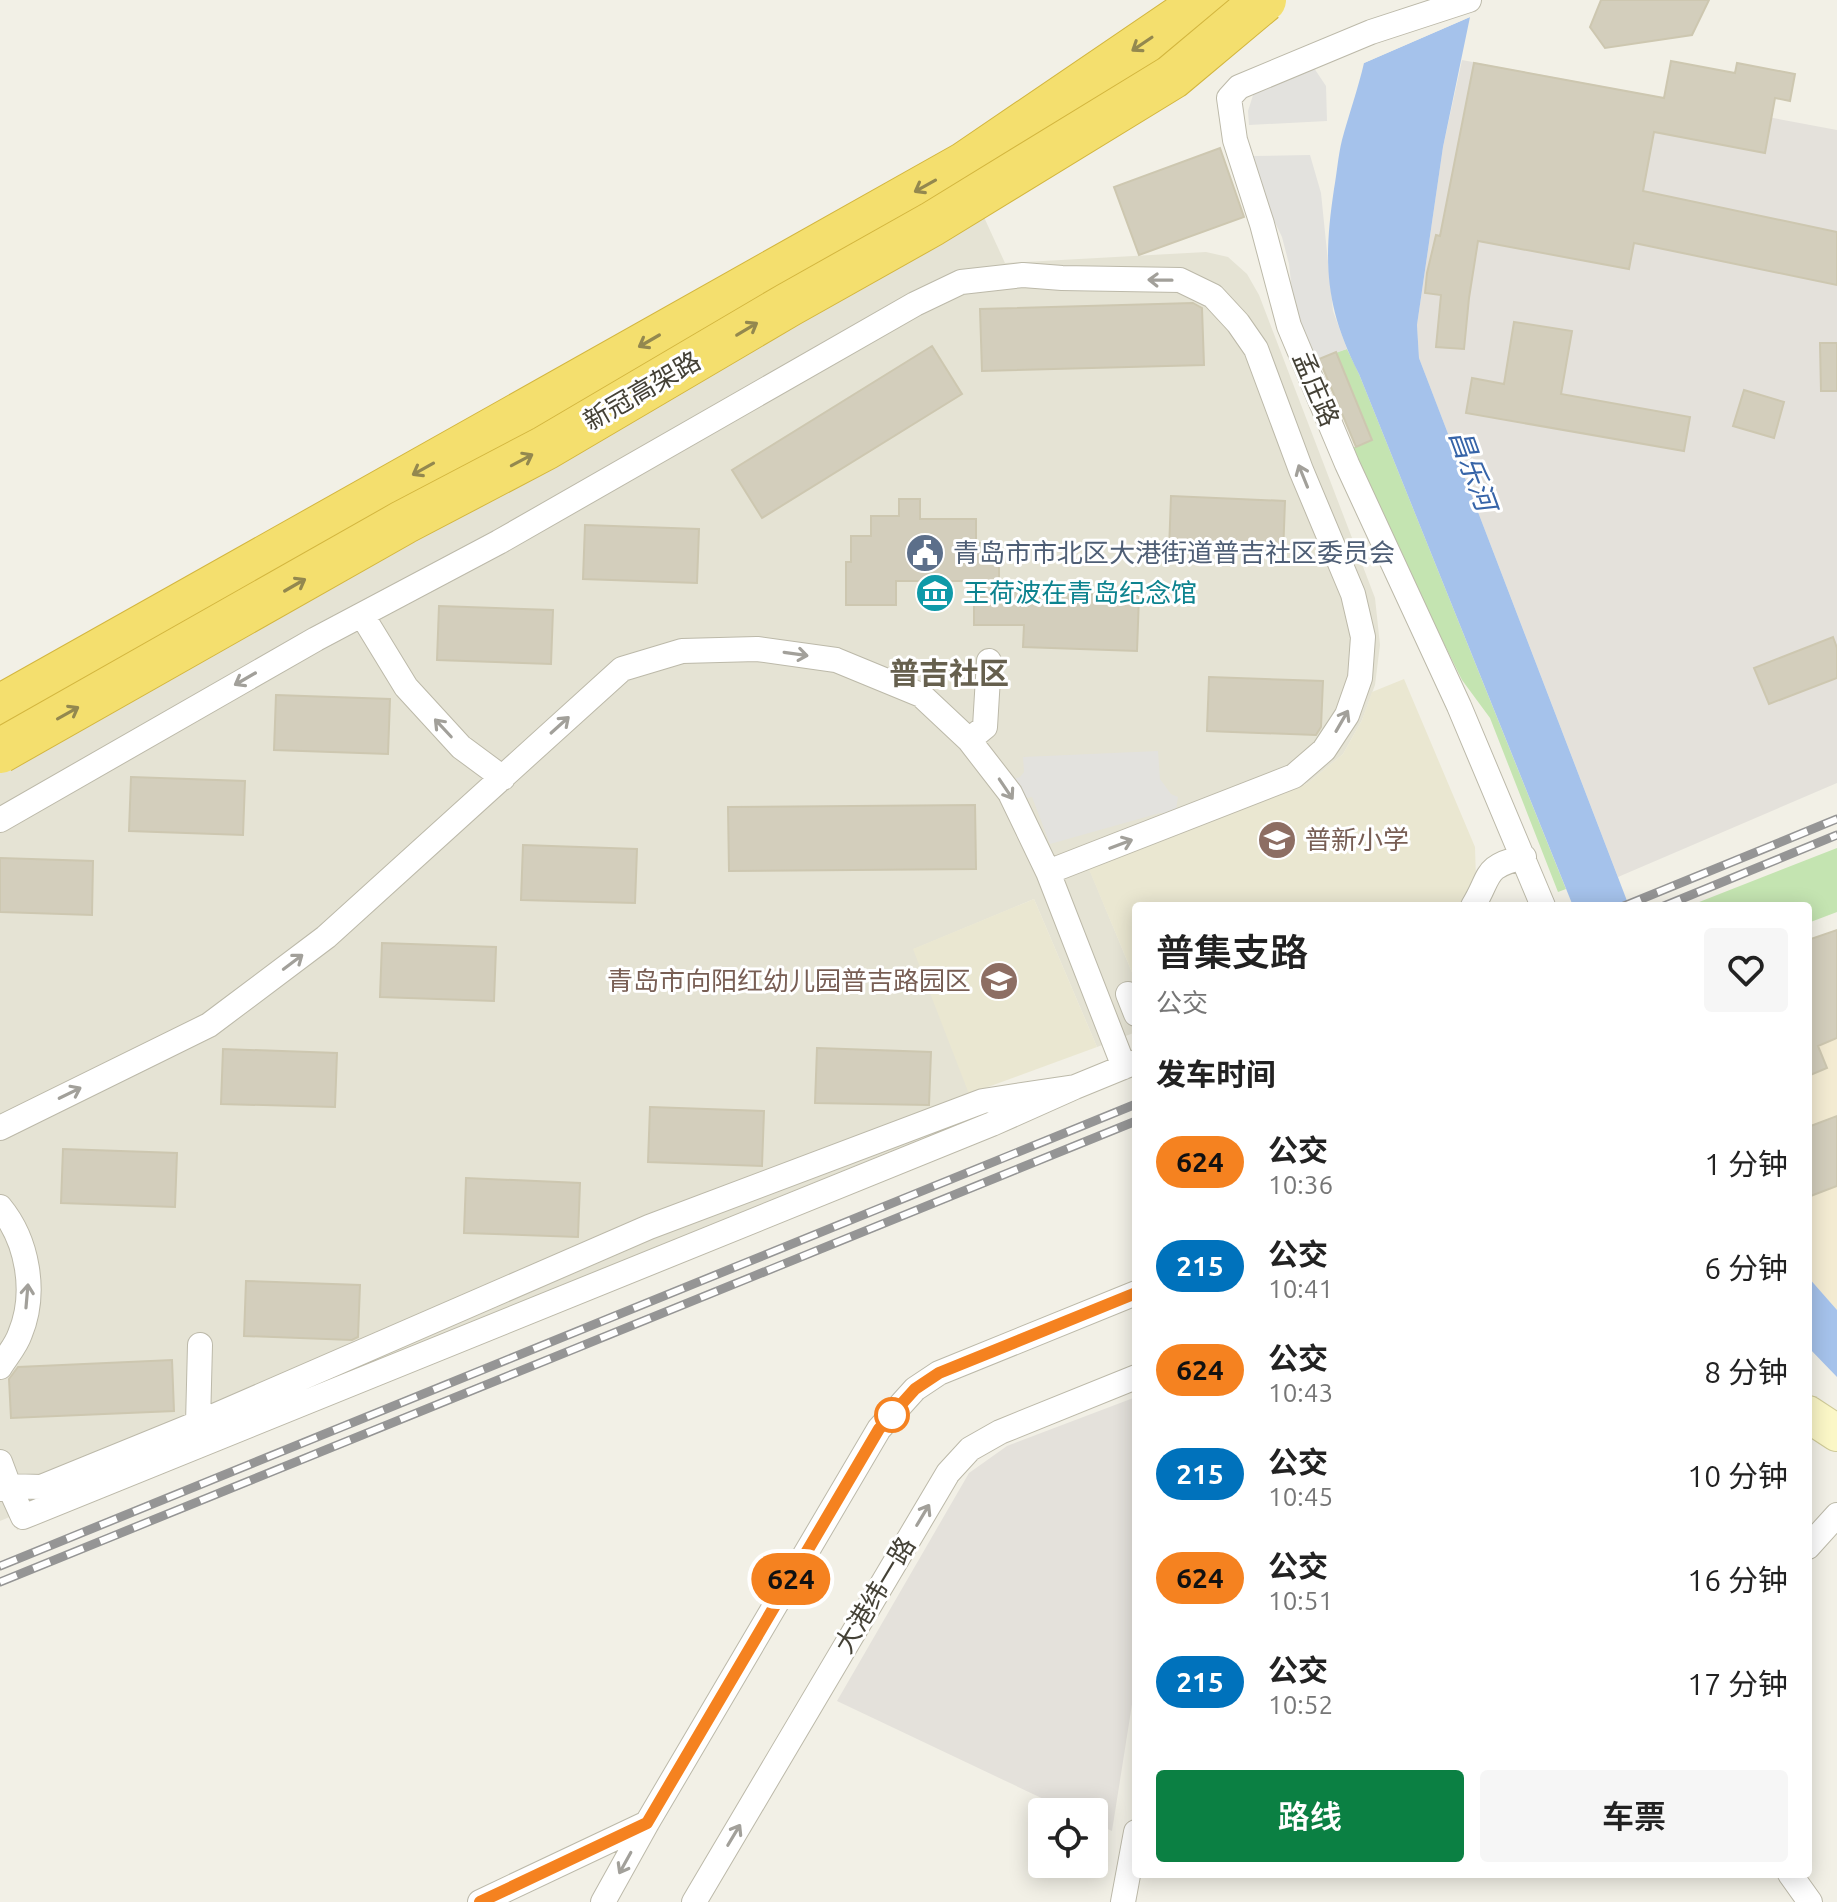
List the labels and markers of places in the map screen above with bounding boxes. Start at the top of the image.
public building icon: 青岛市市北区大港街道普吉社区委员会 [904,532,946,574]
place label: 青岛市市北区大港街道普吉社区委员会 [953,538,1395,567]
museum icon: 王荷波在青岛纪念馆 [914,572,956,614]
place label: 王荷波在青岛纪念馆 [963,578,1197,607]
school or university icon: 普新小学 [1256,819,1298,861]
place label: 普新小学 [1305,825,1409,854]
school or university icon: 青岛市向阳红幼儿园普吉路园区 [978,960,1020,1002]
place label: 青岛市向阳红幼儿园普吉路园区 [607,966,971,995]
unlabelled marker [875,1398,909,1432]

